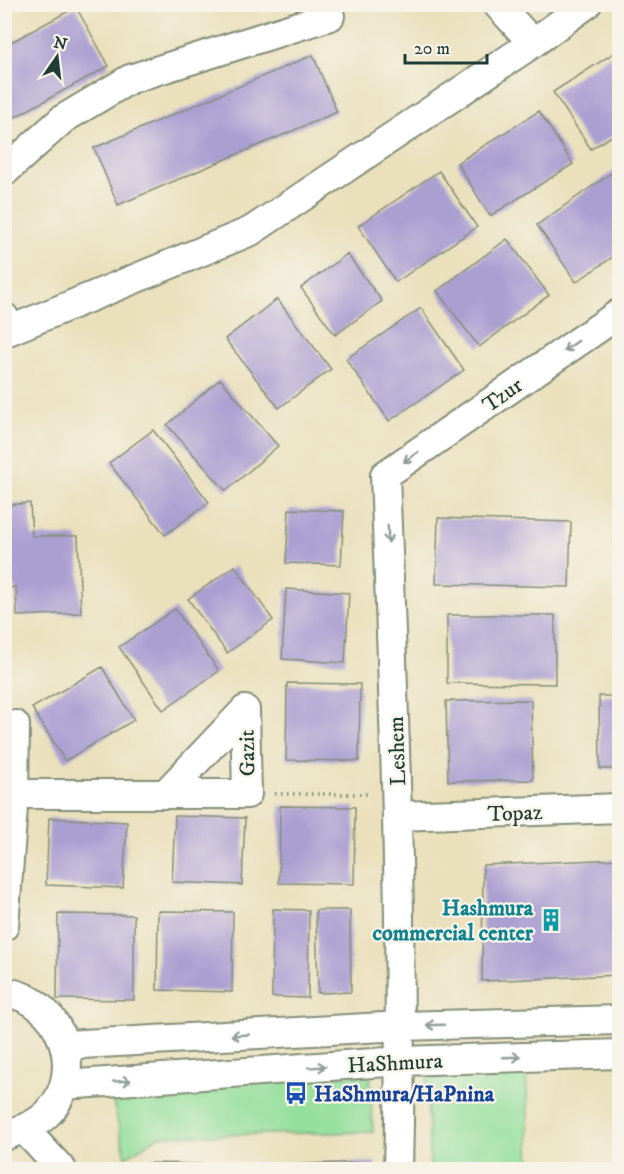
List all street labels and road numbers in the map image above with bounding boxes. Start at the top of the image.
street label: Tzur [477,371,529,419]
street label: Leshem [383,716,412,786]
street label: Gazit [234,729,261,777]
street label: Topaz [487,799,543,828]
street label: HaShmura [347,1047,444,1079]

